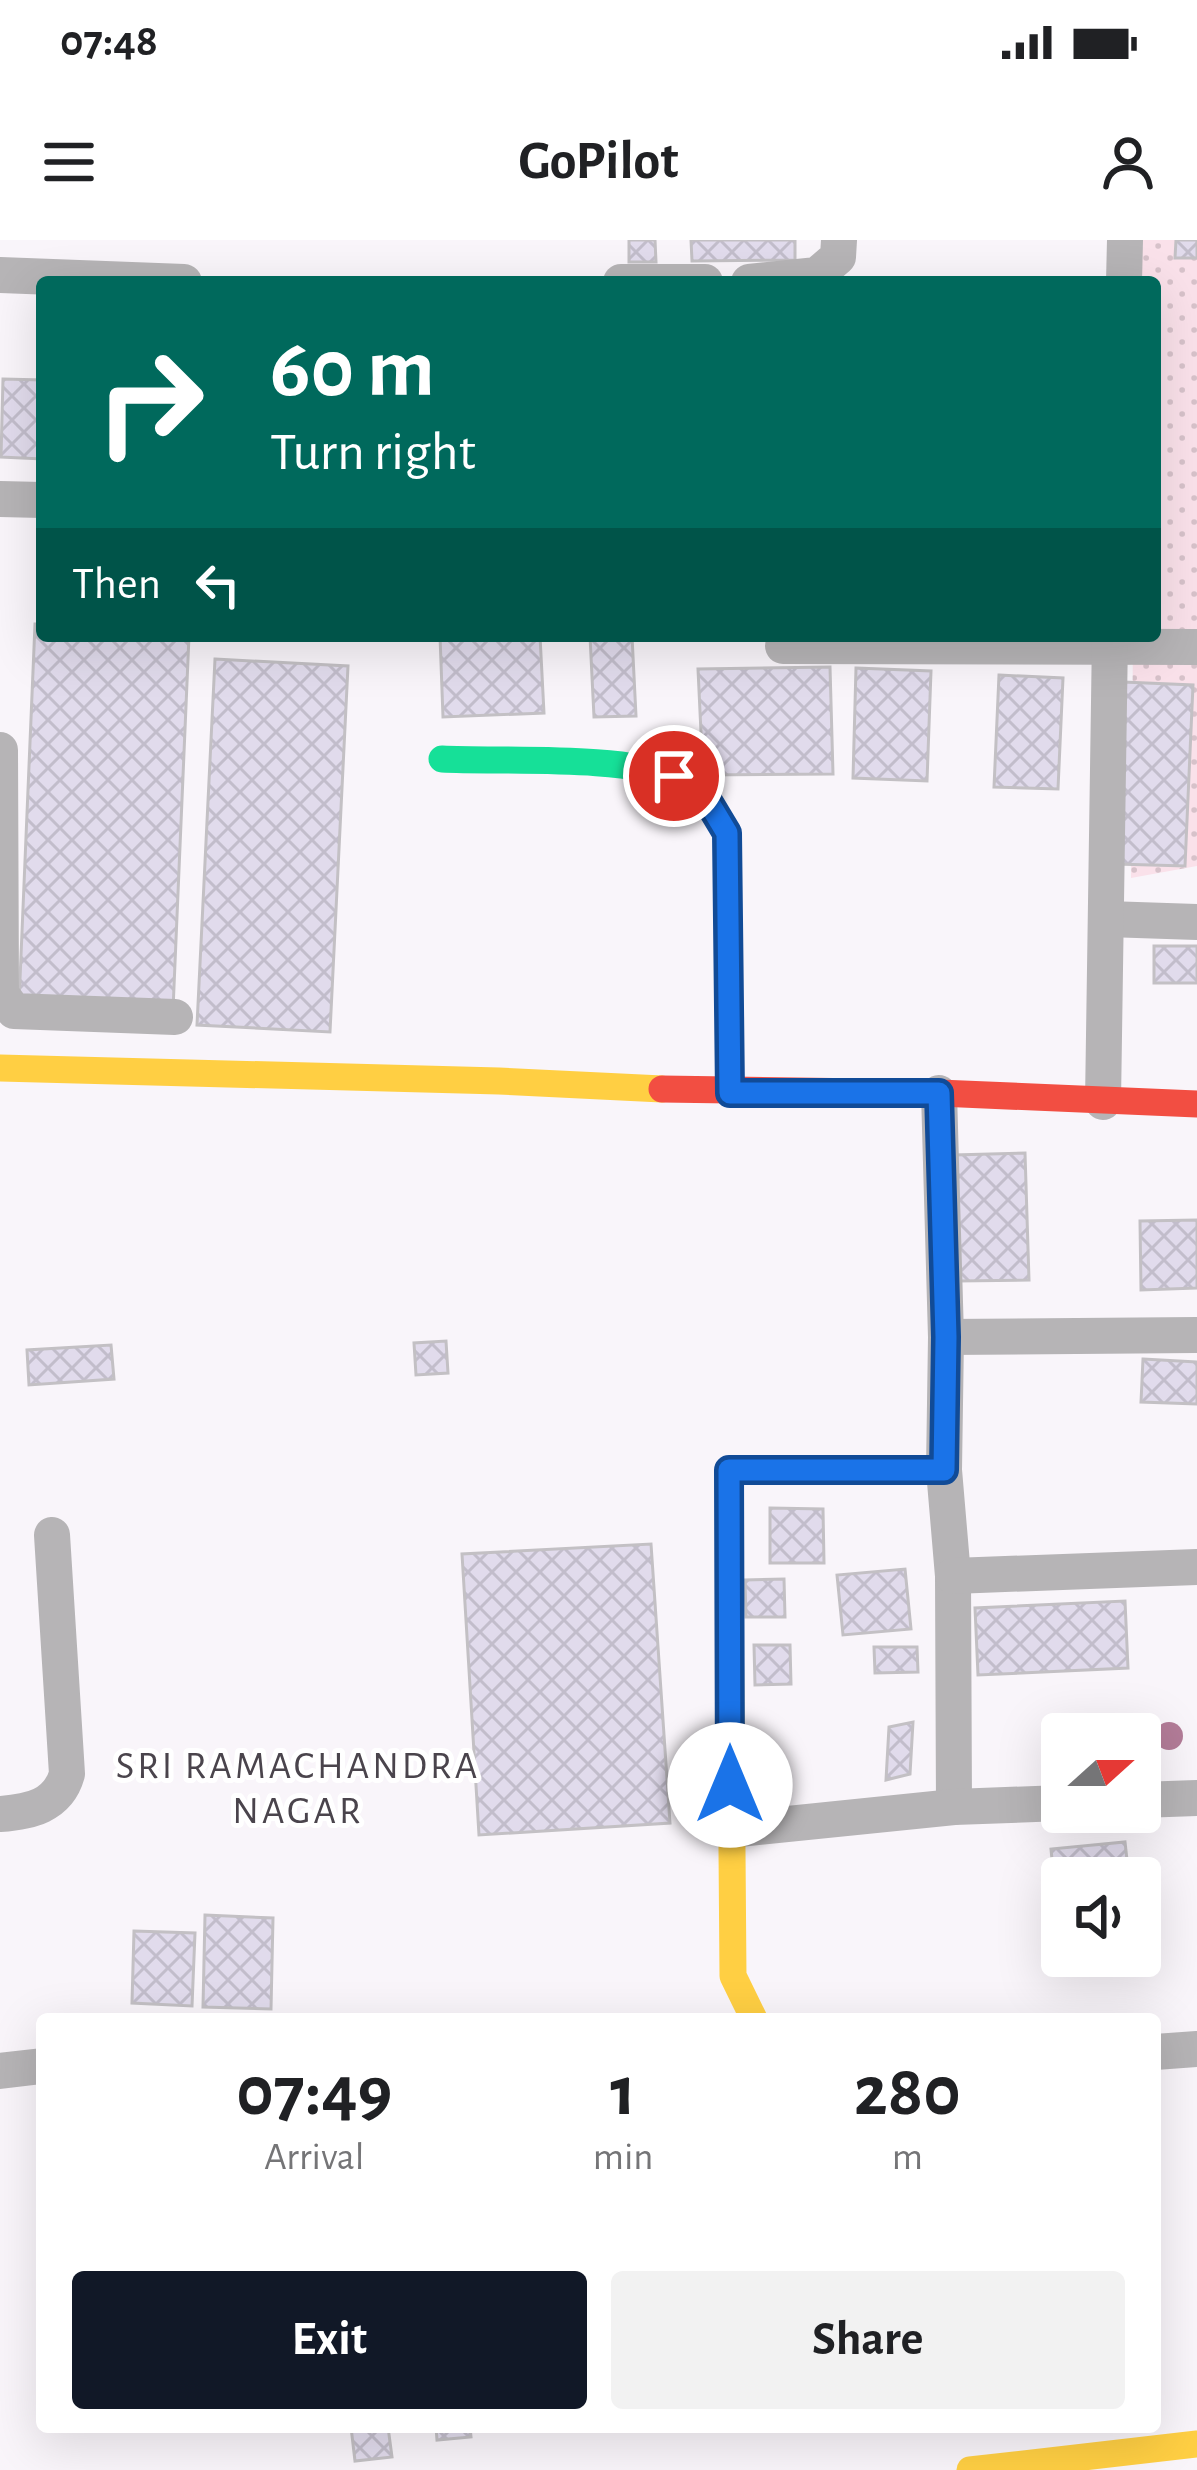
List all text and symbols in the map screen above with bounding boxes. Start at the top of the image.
text: 07:48 [60,19,158,64]
icon: menu [36,129,102,195]
icon: person [1095,129,1161,195]
text: GoPilot [518,135,679,189]
icon: right [72,324,228,480]
text: 60 m [270,328,435,412]
text: Turn right [270,426,476,480]
icon: left [185,552,251,618]
text: Then [72,562,161,607]
pin [623,725,725,827]
icon: arrive [641,743,707,809]
north arrow [1041,1713,1161,1833]
map controls [1041,1713,1161,1977]
position arrow [667,1722,793,1848]
district label: SRI RAMACHANDRA NAGAR [116,1747,480,1831]
button: sound [1041,1857,1161,1977]
text: 07:49 [236,2056,392,2128]
text: 1 [610,2056,636,2128]
text: 280 [854,2056,961,2128]
text: Arrival [264,2138,364,2177]
text: min [593,2138,653,2177]
text: m [892,2138,923,2177]
button: Exit [72,2271,587,2409]
button: Share [611,2271,1125,2409]

